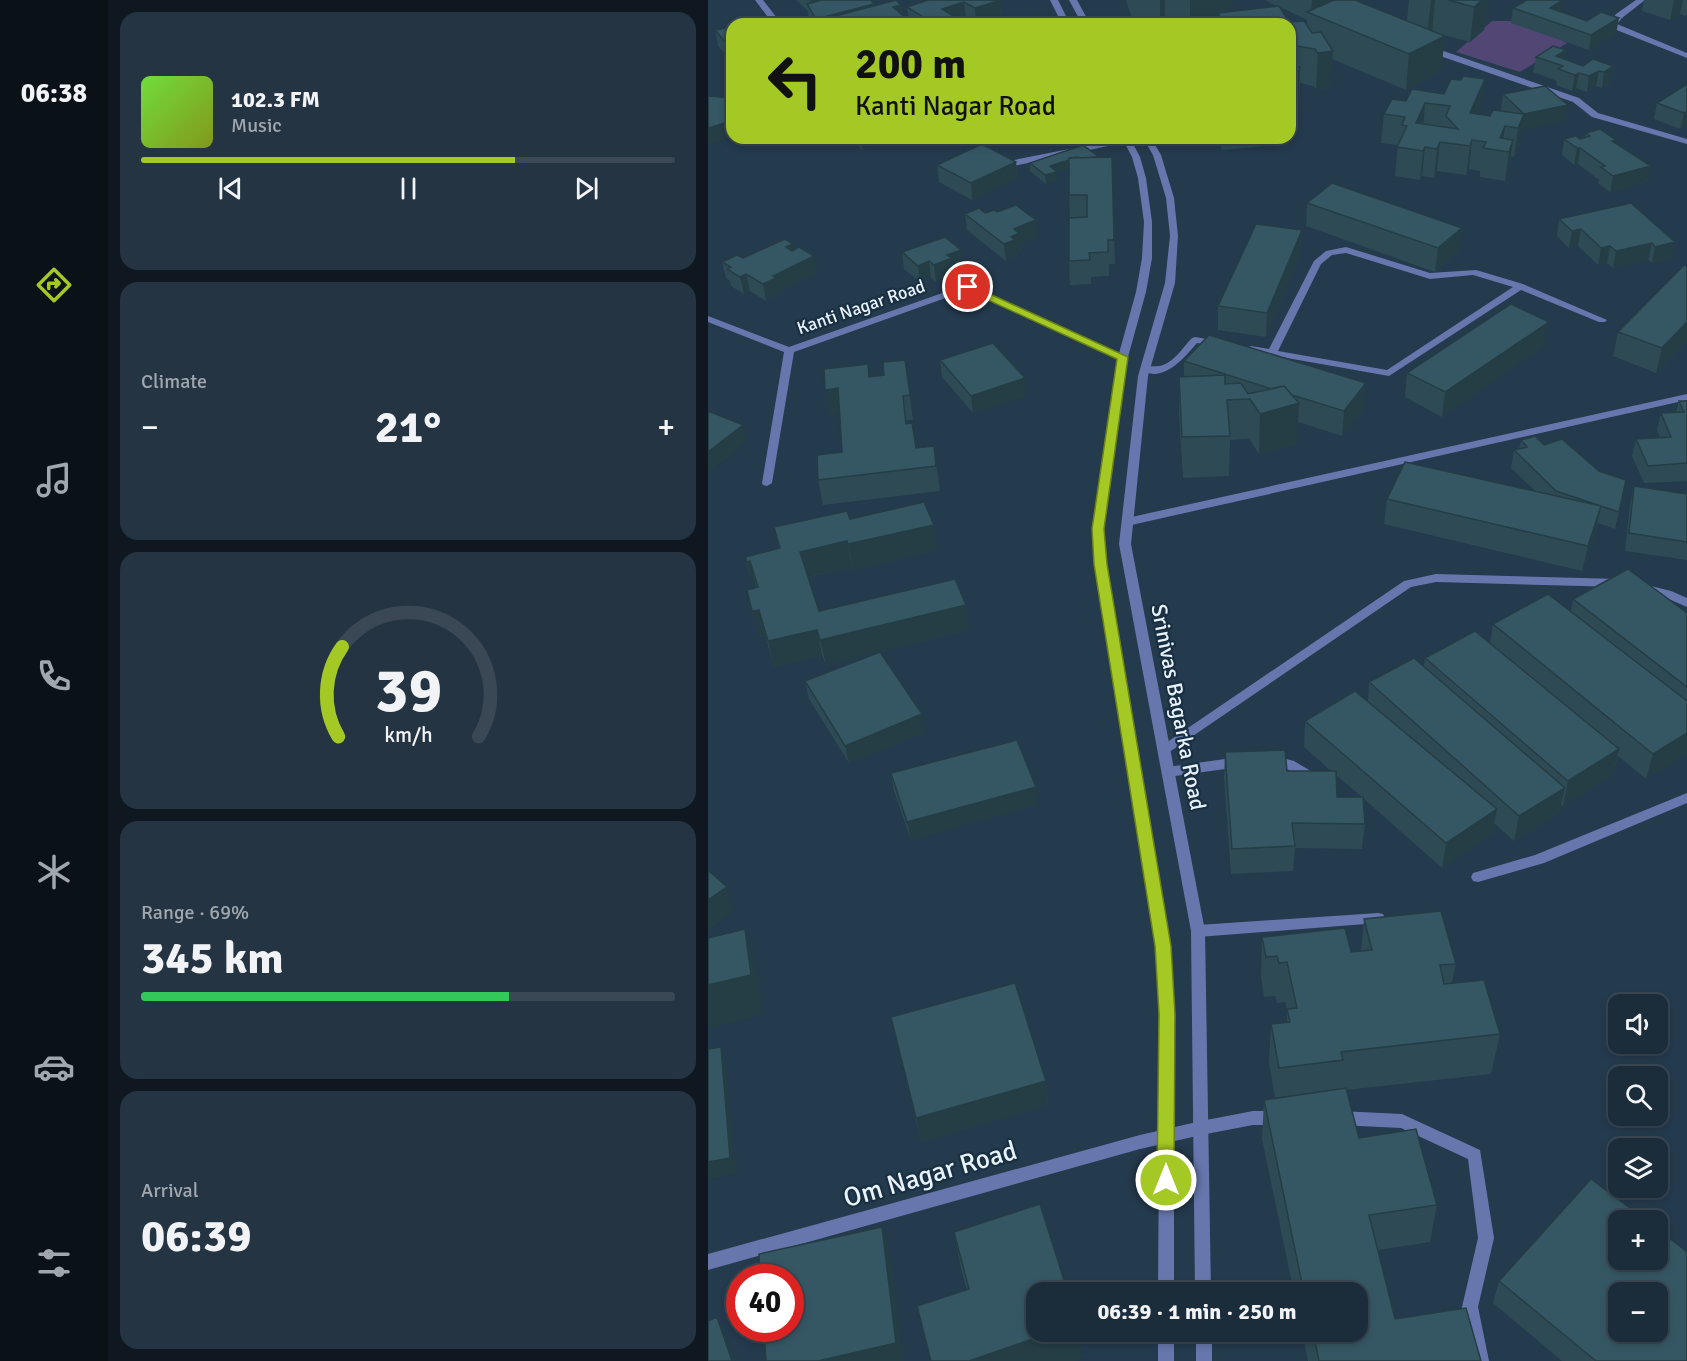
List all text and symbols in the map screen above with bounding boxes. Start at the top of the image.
text: 200 m [855,39,966,90]
icon: left [756,42,834,120]
text: 06:38 [21,77,87,110]
text: 102.3 FM [231,86,320,113]
text: Kanti Nagar Road [855,90,1056,123]
text: Music [231,113,282,138]
icon: previous [214,172,247,205]
icon: pause [392,172,425,205]
icon: next [570,172,603,205]
pin [942,261,993,312]
icon: directions [33,264,75,306]
icon: arrive [951,270,984,303]
street label: Kanti Nagar Road [794,275,928,339]
text: Climate [141,369,207,394]
text: 21° [375,400,441,455]
text: − [141,407,159,448]
text: + [657,407,675,448]
icon: music [33,459,75,501]
street label: Srinivas Bagarka Road [1145,602,1212,812]
text: 39 [374,653,442,730]
icon: phone [33,655,75,697]
text: km/h [384,723,432,749]
icon: climate [33,851,75,893]
text: Range · 69% [141,900,249,925]
text: 345 km [141,931,284,986]
map controls [1608,994,1668,1342]
button: sound [1608,994,1668,1054]
icon: car [33,1046,75,1088]
button: search [1608,1066,1668,1126]
street label: Om Nagar Road [840,1134,1021,1215]
button: layers [1608,1138,1668,1198]
position arrow [1134,1148,1198,1212]
text: Arrival [141,1178,199,1203]
text: 06:39 [141,1209,251,1264]
button: + [1608,1210,1668,1270]
icon: filters [33,1242,75,1284]
speed limit sign: 40 [726,1264,804,1342]
button: − [1608,1282,1668,1342]
text: 06:39 · 1 min · 250 m [1097,1298,1297,1325]

